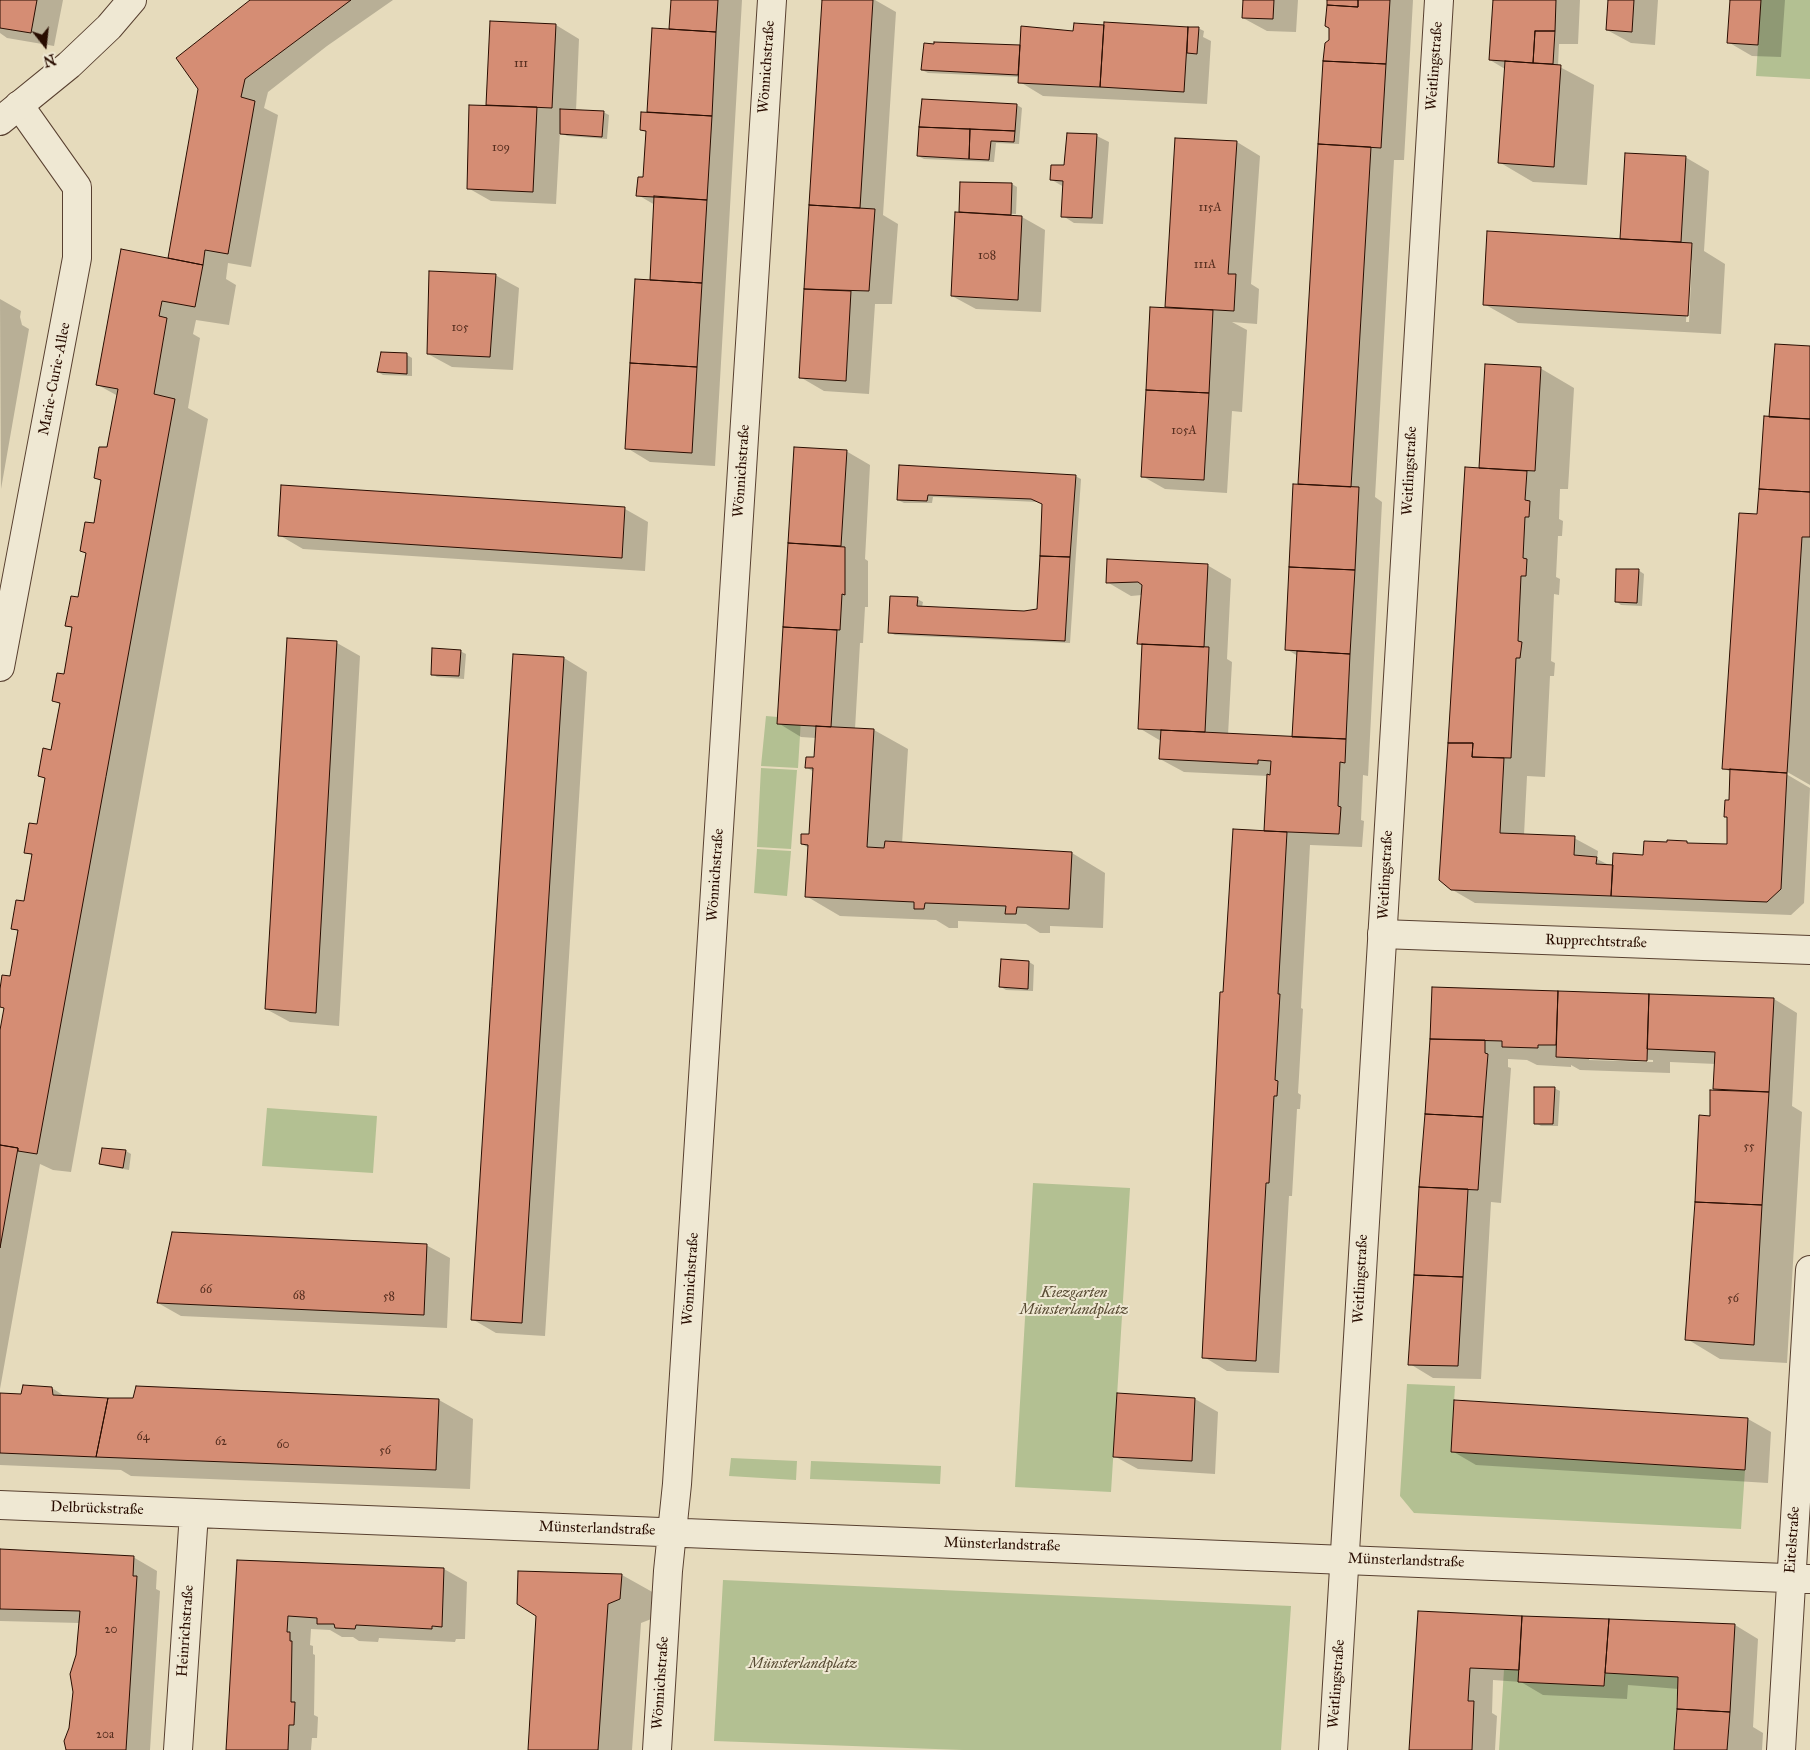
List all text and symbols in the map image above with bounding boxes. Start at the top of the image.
north arrow [20,20,70,70]
street label: Wönnichstraße [755,20,779,114]
street label: Weitlingstraße [1423,21,1447,111]
text: N [41,50,57,70]
house number: 111 [514,57,528,71]
house number: 109 [492,141,510,155]
house number: 115A [1198,201,1222,215]
house number: 108 [978,249,996,263]
house number: 111A [1194,258,1216,272]
street label: Marie-Curie-Allee [35,321,75,437]
house number: 105 [451,321,469,335]
street label: Wönnichstraße [730,424,754,518]
house number: 105A [1171,424,1197,438]
street label: Weitlingstraße [1399,426,1421,516]
street label: Wönnichstraße [704,828,728,922]
street label: Weitlingstraße [1375,830,1397,920]
street label: Rupprechtstraße [1545,931,1647,953]
house number: 55 [1743,1140,1755,1154]
street label: Wönnichstraße [679,1232,703,1326]
street label: Weitlingstraße [1350,1234,1372,1324]
house number: 66 [200,1283,212,1297]
park label: Kiezgarten Münsterlandplatz [1020,1284,1128,1319]
house number: 68 [293,1289,305,1303]
house number: 58 [383,1290,395,1304]
house number: 56 [1727,1292,1739,1306]
house number: 64 [137,1430,149,1444]
house number: 62 [215,1435,227,1449]
house number: 60 [276,1438,290,1452]
house number: 56 [379,1444,391,1458]
street label: Delbrückstraße [50,1498,144,1520]
street label: Eitelstraße [1782,1506,1804,1574]
street label: Münsterlandstraße [538,1518,656,1540]
street label: Münsterlandstraße [943,1534,1061,1556]
street label: Münsterlandstraße [1347,1550,1465,1572]
street label: Heinrichstraße [174,1584,198,1678]
house number: 20 [105,1623,117,1637]
street label: Wönnichstraße [649,1636,673,1730]
street label: Weitlingstraße [1325,1639,1349,1729]
park label: Münsterlandplatz [749,1655,857,1673]
house number: 20a [96,1728,114,1742]

